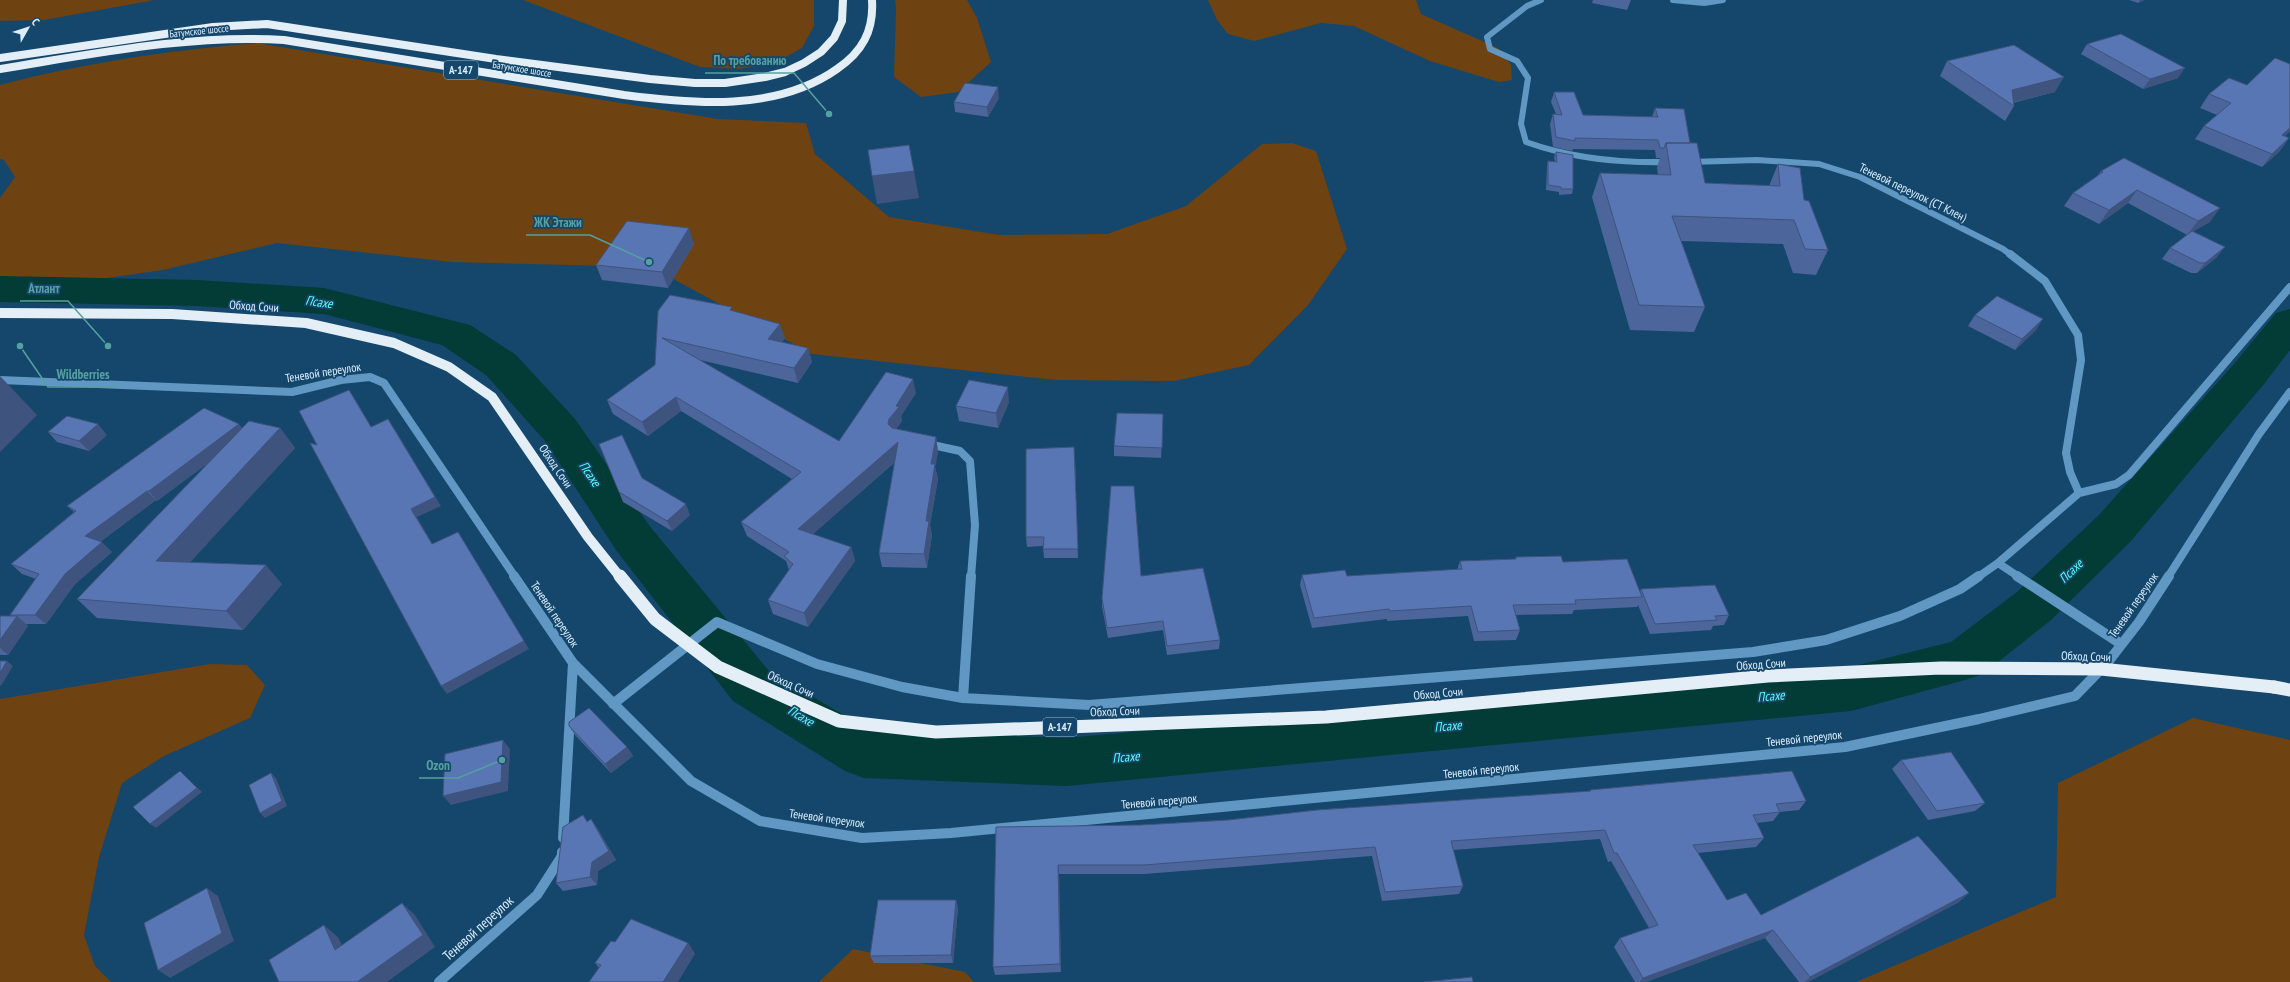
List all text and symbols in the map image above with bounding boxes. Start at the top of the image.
north arrow [8,8,48,48]
text: С [29,15,43,28]
street label: Батумское шоссе [169,21,229,41]
callout: По требованию [705,48,794,73]
text: По требованию [714,52,786,69]
street label: Батумское шоссе [491,58,553,80]
road number: А-147 [444,61,478,79]
street label: Теневой переулок (СТ Клен) [1857,159,1969,225]
callout: ЖК Этажи [526,210,590,235]
text: ЖК Этажи [533,214,582,231]
callout: Атлант [20,276,68,301]
text: Атлант [27,280,60,297]
water label: Псахе [304,292,335,313]
street label: Обход Сочи [229,297,279,315]
street label: Теневой переулок [284,359,362,385]
callout: Wildberries [48,362,117,387]
text: Wildberries [55,366,110,383]
street label: Обход Сочи [536,441,576,491]
water label: Псахе [575,458,606,491]
water label: Псахе [2055,554,2088,587]
street label: Теневой переулок [2105,569,2161,641]
street label: Теневой переулок [527,578,583,650]
street label: Обход Сочи [2061,648,2111,664]
street label: Обход Сочи [1736,655,1786,673]
street label: Обход Сочи [765,667,817,701]
street label: Обход Сочи [1413,683,1463,703]
water label: Псахе [1757,686,1787,706]
water label: Псахе [785,702,818,731]
street label: Обход Сочи [1090,703,1140,719]
water label: Псахе [1434,716,1464,736]
road number: А-147 [1043,718,1077,736]
street label: Теневой переулок [1765,727,1843,749]
water label: Псахе [1112,747,1142,767]
callout: Ozon [419,753,458,778]
text: Ozon [426,757,450,774]
street label: Теневой переулок [1442,759,1520,781]
street label: Теневой переулок [1120,790,1198,812]
street label: Теневой переулок [788,805,866,831]
street label: Теневой переулок [439,891,518,964]

